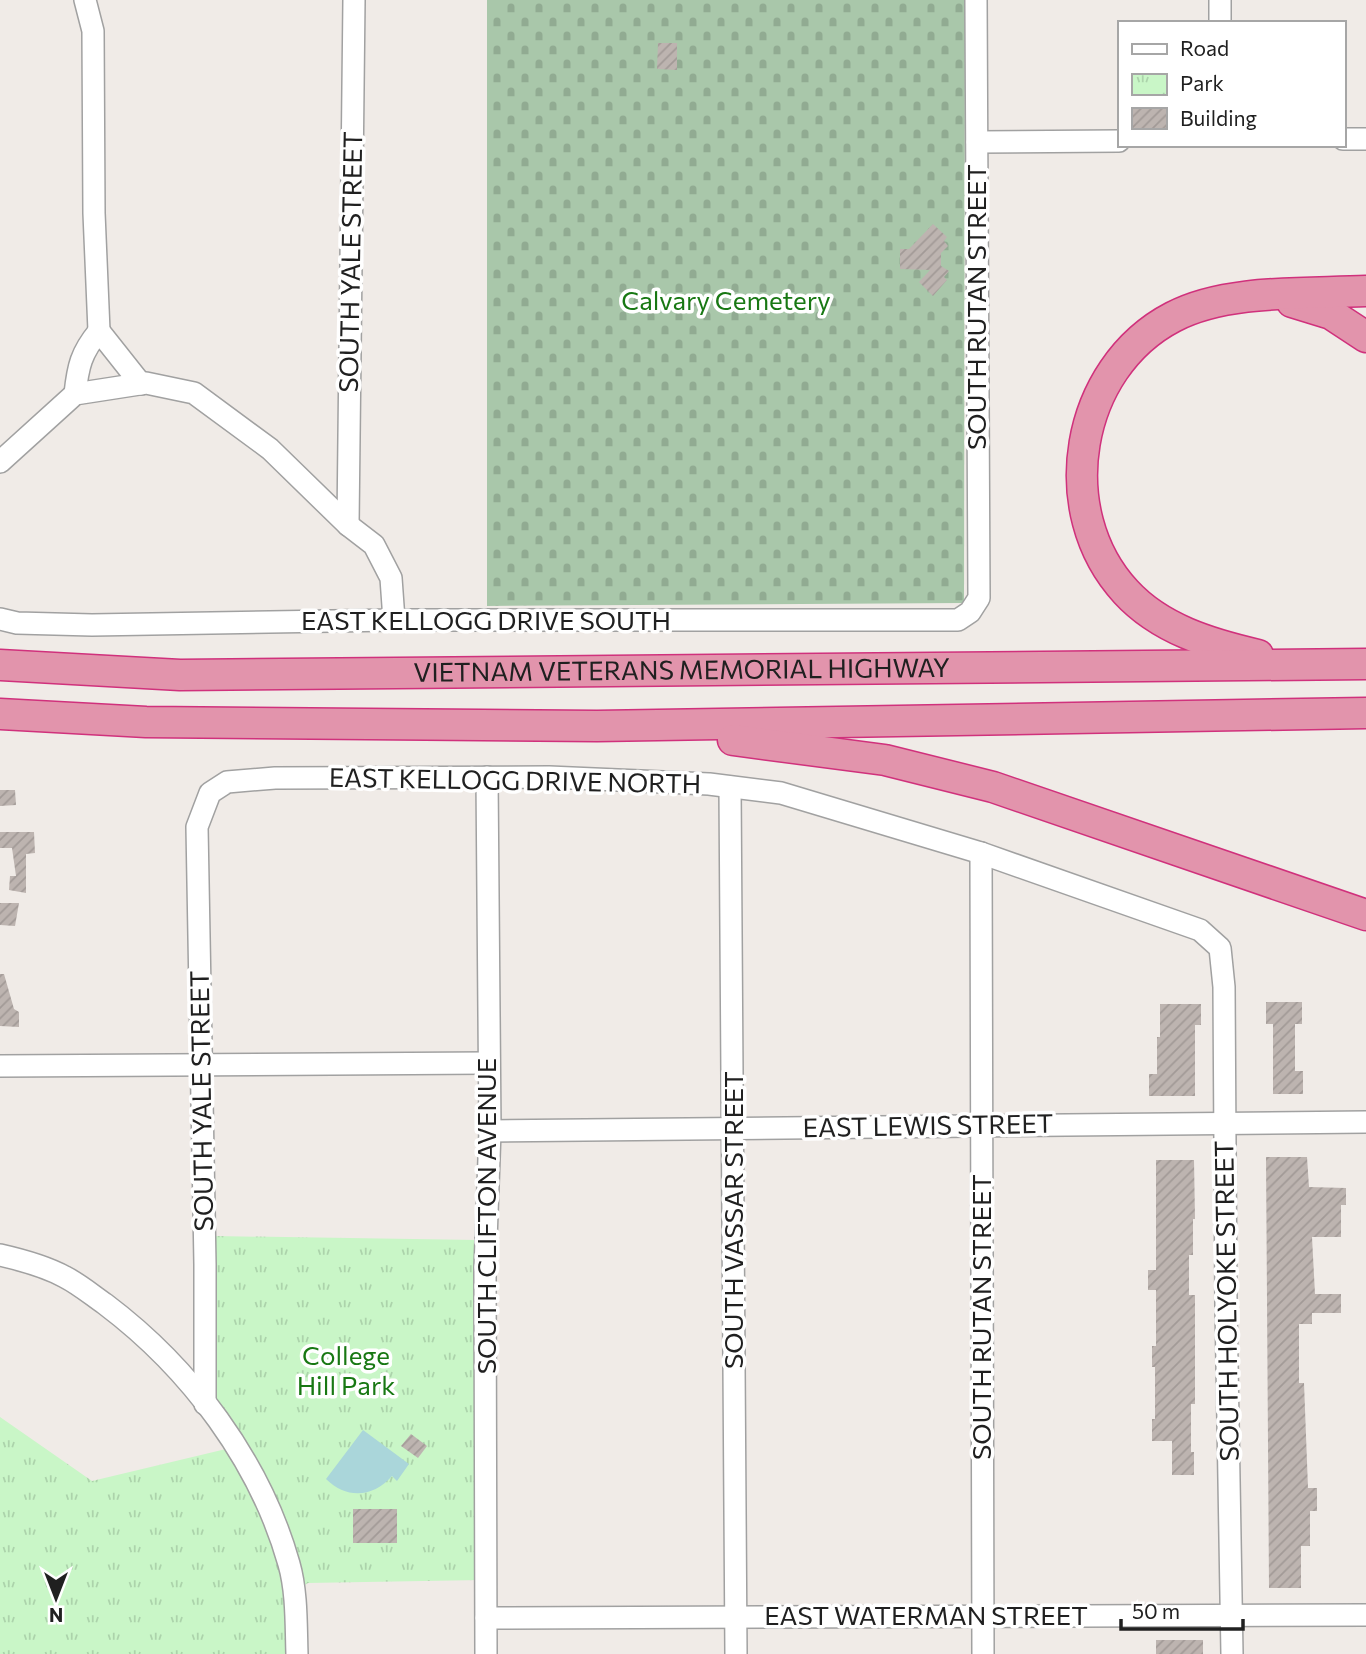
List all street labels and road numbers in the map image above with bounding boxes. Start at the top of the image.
street label: SOUTH YALE STREET [332,131,367,393]
street label: SOUTH RUTAN STREET [960,164,991,450]
street label: EAST KELLOGG DRIVE SOUTH [301,604,671,635]
street label: VIETNAM VETERANS MEMORIAL HIGHWAY [413,651,950,687]
street label: EAST KELLOGG DRIVE NORTH [329,761,701,798]
street label: SOUTH YALE STREET [183,970,218,1232]
street label: SOUTH CLIFTON AVENUE [470,1058,501,1374]
street label: SOUTH VASSAR STREET [717,1071,748,1369]
street label: EAST LEWIS STREET [802,1107,1054,1142]
street label: SOUTH HOLYOKE STREET [1207,1140,1244,1462]
street label: SOUTH RUTAN STREET [965,1174,996,1460]
street label: EAST WATERMAN STREET [764,1599,1088,1630]

